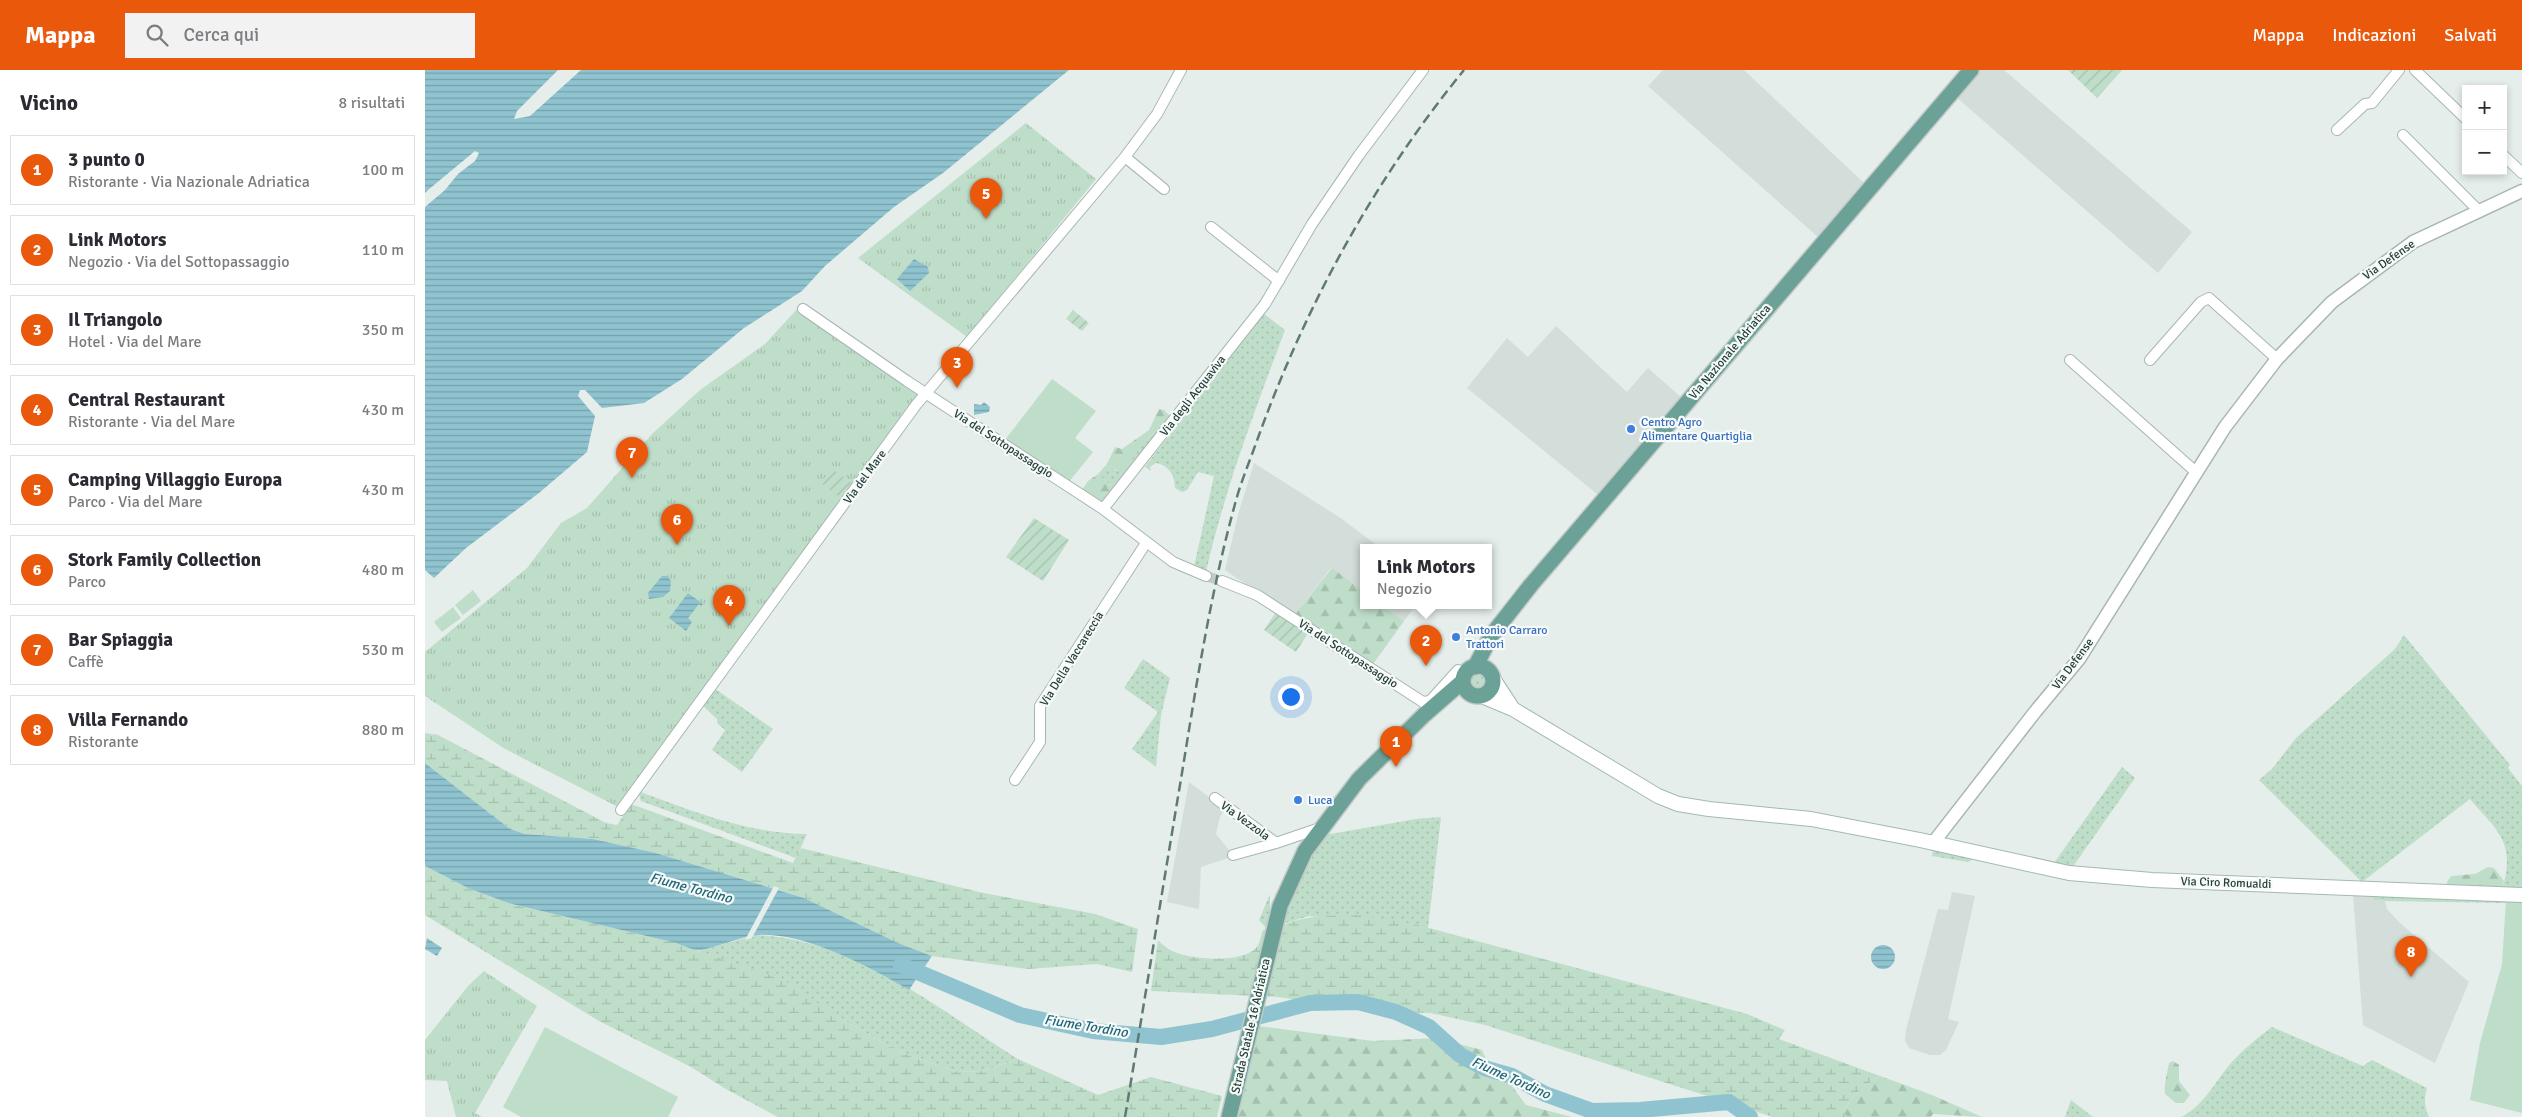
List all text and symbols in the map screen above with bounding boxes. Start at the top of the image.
search box [125,13,475,58]
text: Mappa [25,20,95,50]
icon: search [143,21,171,49]
text: Cerca qui [183,23,259,47]
text: Mappa [2252,24,2304,46]
text: Indicazioni [2332,24,2416,46]
text: Salvati [2444,24,2497,46]
map controls [2462,85,2507,175]
button: + [2462,85,2507,130]
text: Vicino [20,90,78,116]
text: 8 risultati [339,93,405,113]
button: − [2462,130,2507,175]
text: 3 punto 0 [68,148,145,172]
text: 1 [33,160,41,180]
text: 100 m [362,160,404,180]
text: Ristorante · Via Nazionale Adriatica [68,172,310,192]
pin: 5 [970,178,1002,219]
text: Link Motors [68,228,166,252]
street label: Via Defense [2360,237,2418,283]
text: 2 [33,240,41,260]
text: 110 m [362,240,404,260]
text: Negozio · Via del Sottopassaggio [68,252,290,272]
street label: Via Nazionale Adriatica [1686,301,1774,403]
text: Il Triangolo [68,308,162,332]
text: 3 [33,320,41,340]
text: 350 m [362,320,404,340]
text: Hotel · Via del Mare [68,332,202,352]
pin: 3 [941,347,973,388]
street label: Via degli Acquaviva [1157,353,1229,439]
text: Central Restaurant [68,388,225,412]
text: 4 [33,400,41,420]
text: 430 m [362,400,404,420]
street label: Via del Sottopassaggio [950,406,1056,482]
text: Ristorante · Via del Mare [68,412,235,432]
place label: Centro Agro Alimentare Quartiglia [1641,415,1752,444]
marker: Centro Agro Alimentare Quartiglia [1625,423,1637,435]
pin: 7 [616,437,648,478]
street label: Via del Mare [840,447,890,507]
text: Camping Villaggio Europa [68,468,282,492]
text: 5 [33,480,41,500]
text: 430 m [362,480,404,500]
text: Parco · Via del Mare [68,492,203,512]
pin: 6 [661,504,693,545]
popup [1360,544,1492,609]
text: Stork Family Collection [68,548,261,572]
text: Link Motors [1377,555,1475,579]
text: 6 [33,560,41,580]
text: 480 m [362,560,404,580]
text: Parco [68,572,106,592]
text: Negozio [1377,579,1432,599]
pin: 4 [713,585,745,626]
street label: Via Della Vaccareccia [1037,609,1107,709]
street label: Via del Sottopassaggio [1295,616,1401,692]
place label: Antonio Carraro Trattori [1466,623,1547,652]
pin: 2 [1410,625,1442,666]
text: Bar Spiaggia [68,628,173,652]
marker: Antonio Carraro Trattori [1450,631,1462,643]
street label: Via Defense [2049,635,2097,693]
text: 7 [33,640,41,660]
text: 530 m [362,640,404,660]
text: Caffè [68,652,104,672]
your location [1278,684,1304,710]
text: Villa Fernando [68,708,188,732]
text: 8 [33,720,41,740]
text: 880 m [362,720,404,740]
pin: 1 [1380,726,1412,767]
text: Ristorante [68,732,139,752]
place label: Luca [1308,793,1332,808]
marker: Luca [1292,794,1304,806]
street label: Via Vezzola [1217,798,1273,844]
water label: Fiume Tordino [648,869,735,907]
street label: Via Ciro Romualdi [2180,874,2272,892]
pin: 8 [2395,936,2427,977]
street label: Strada Statale 16 Adriatica [1228,957,1274,1095]
water label: Fiume Tordino [1043,1011,1130,1041]
water label: Fiume Tordino [1469,1053,1554,1103]

